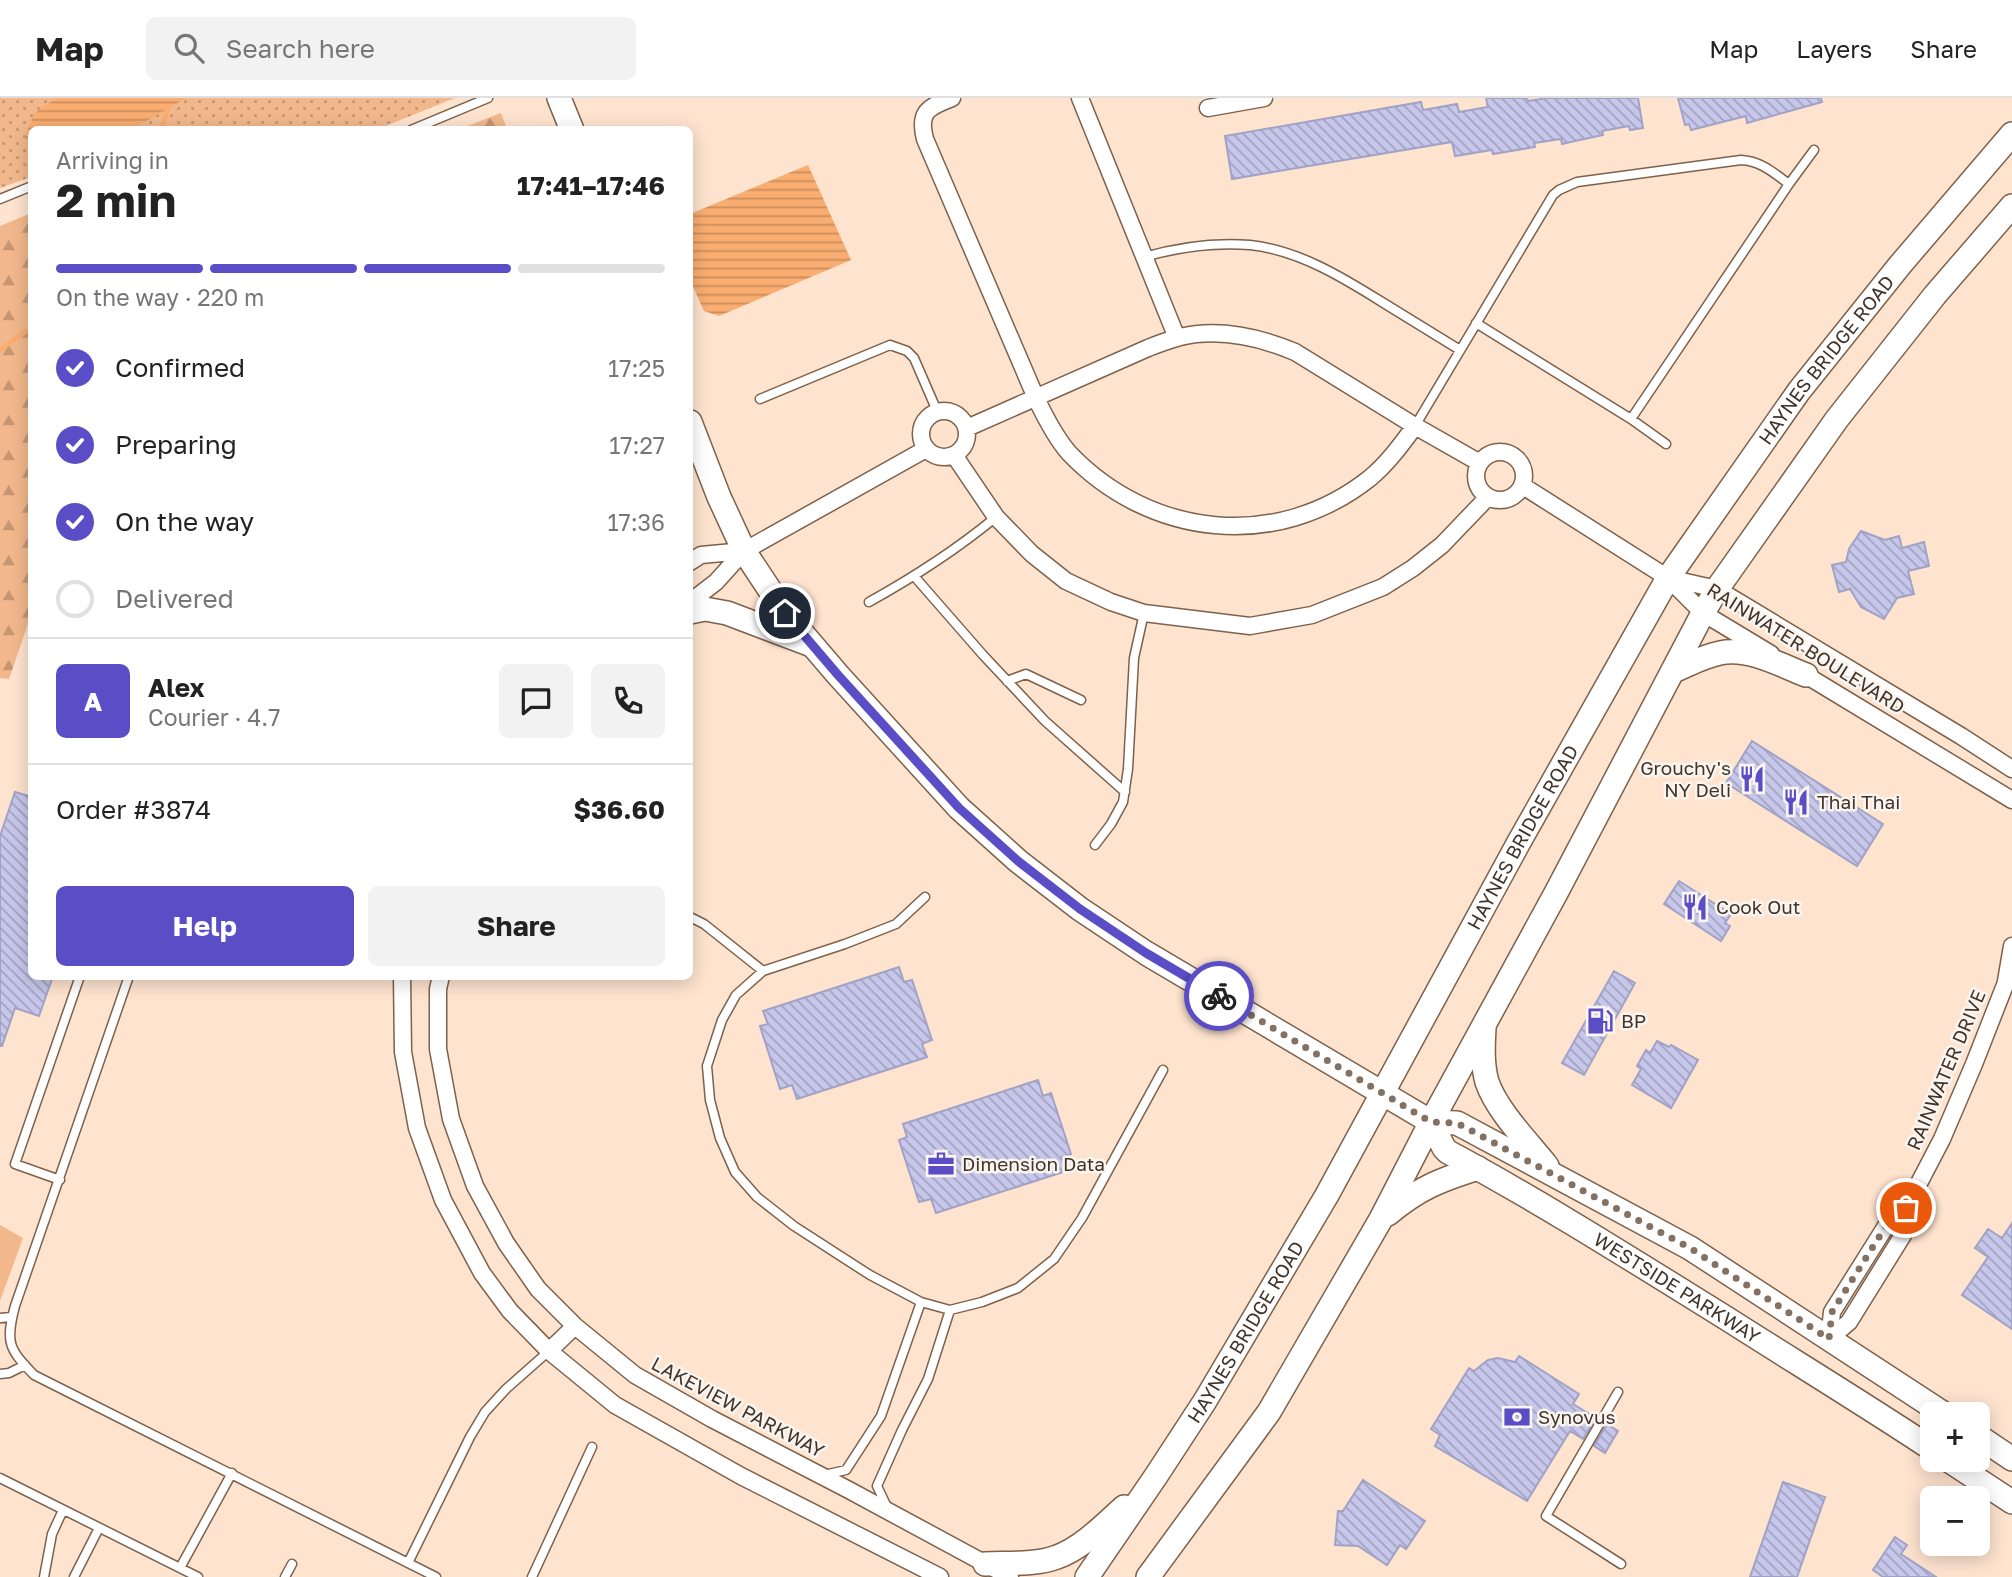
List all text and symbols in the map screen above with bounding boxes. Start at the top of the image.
search box [146,17,636,80]
text: Map [35,29,104,68]
icon: search [170,29,208,67]
text: Search here [226,33,375,64]
text: Map [1709,34,1758,63]
text: Layers [1796,34,1872,63]
text: Share [1910,34,1977,63]
text: Arriving in [56,146,169,174]
text: 17:41–17:46 [517,170,665,201]
text: 2 min [56,172,176,227]
street label: HAYNES BRIDGE ROAD [1753,270,1898,449]
text: On the way · 220 m [56,283,264,311]
icon: check [56,349,94,387]
text: Confirmed [115,352,245,383]
text: 17:25 [608,354,665,382]
icon: check [56,426,94,464]
text: Preparing [115,429,237,460]
text: 17:27 [609,431,665,459]
icon: check [56,503,94,541]
text: On the way [115,506,254,537]
text: 17:36 [607,508,665,536]
street label: RAINWATER BOULEVARD [1703,577,1909,718]
text: Delivered [115,583,234,614]
pin [755,583,815,643]
icon: home [766,594,804,632]
button: chat [499,664,573,738]
button: phone [591,664,665,738]
text: Alex [148,672,205,703]
text: A [84,686,102,717]
text: Courier · 4.7 [148,703,280,731]
street label: HAYNES BRIDGE ROAD [1462,741,1583,933]
place label: Grouchy's NY Deli [1640,756,1731,801]
restaurant icon: Grouchy's NY Deli [1737,764,1767,794]
restaurant icon: Thai Thai [1781,787,1811,817]
place label: Thai Thai [1817,790,1900,813]
text: Order #3874 [56,794,211,825]
text: $36.60 [573,794,665,825]
button: Help [56,886,354,966]
button: Share [368,886,665,966]
restaurant icon: Cook Out [1680,892,1710,922]
place label: Cook Out [1716,895,1800,918]
courier [1184,961,1254,1031]
icon: bike [1200,977,1238,1015]
street label: RAINWATER DRIVE [1901,986,1990,1153]
fuel station icon: BP [1585,1006,1615,1036]
place label: BP [1621,1009,1646,1032]
office icon: Dimension Data [926,1149,956,1179]
place label: Dimension Data [962,1152,1105,1175]
pin [1876,1178,1936,1238]
icon: bag [1887,1189,1925,1227]
street label: WESTSIDE PARKWAY [1590,1227,1765,1348]
street label: HAYNES BRIDGE ROAD [1182,1237,1308,1427]
street label: LAKEVIEW PARKWAY [648,1351,829,1462]
bank icon: Synovus [1502,1402,1532,1432]
map controls [1920,1402,1990,1556]
button: + [1920,1402,1990,1472]
place label: Synovus [1538,1405,1616,1428]
button: − [1920,1486,1990,1556]

